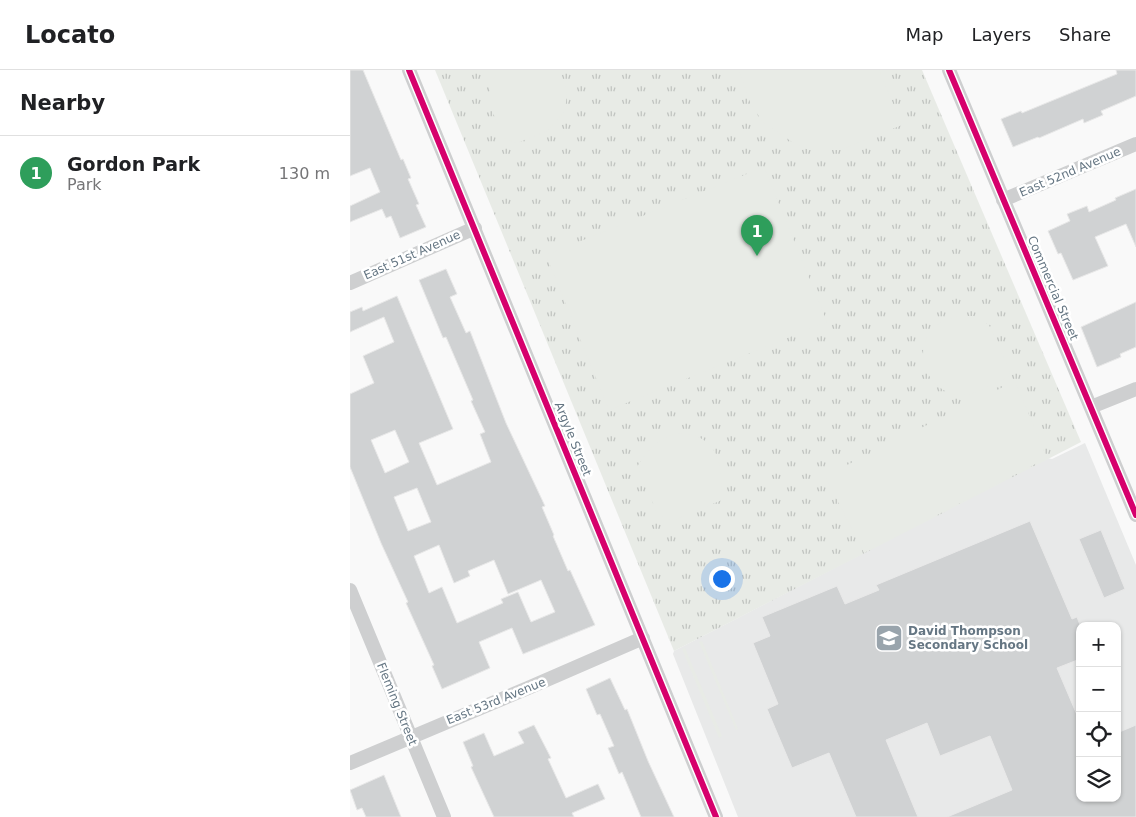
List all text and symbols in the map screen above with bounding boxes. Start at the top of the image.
text: Locato [25,21,115,49]
text: Map [905,24,943,45]
text: Layers [971,24,1031,45]
text: Share [1059,24,1111,45]
text: Nearby [20,91,105,115]
street label: East 52nd Avenue [1017,144,1123,200]
text: Gordon Park [67,153,200,175]
text: 1 [30,164,42,183]
text: 130 m [279,164,330,183]
text: Park [67,175,102,194]
pin: 1 [741,215,773,256]
street label: East 51st Avenue [361,227,463,283]
street label: Commercial Street [1025,234,1081,343]
street label: Argyle Street [552,400,594,478]
your location [709,566,735,592]
map controls [1076,622,1121,802]
button: + [1076,622,1121,667]
school or university icon: David Thompson Secondary School [874,623,904,653]
place label: David Thompson Secondary School [908,624,1028,652]
street label: Fleming Street [374,661,420,748]
button: − [1076,667,1121,712]
street label: East 53rd Avenue [444,675,548,727]
button: locate [1076,712,1121,757]
button: layers [1076,757,1121,802]

